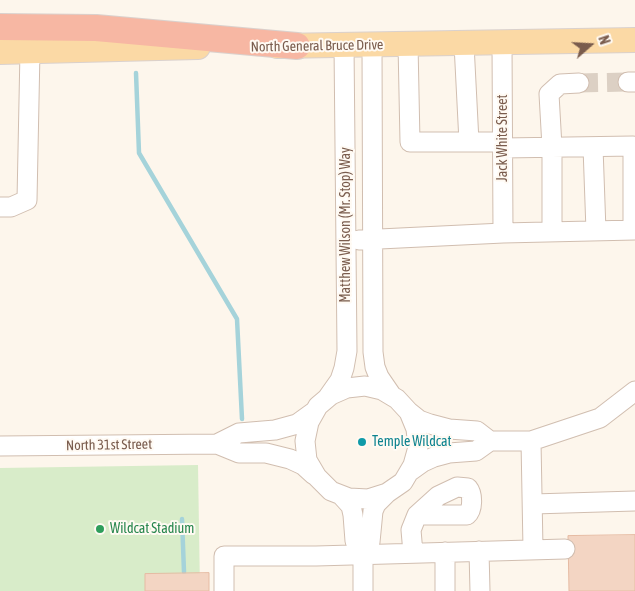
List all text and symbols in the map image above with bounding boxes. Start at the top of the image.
north arrow [565,20,615,70]
text: N [595,34,613,47]
street label: North General Bruce Drive [251,36,383,56]
street label: Jack White Street [495,94,511,182]
street label: Matthew Wilson (Mr. Stop) Way [338,147,354,303]
place label: Temple Wildcat [372,434,452,450]
street label: North 31st Street [66,436,152,454]
marker: Temple Wildcat [356,436,368,448]
place label: Wildcat Stadium [110,521,194,537]
marker: Wildcat Stadium [94,523,106,535]

